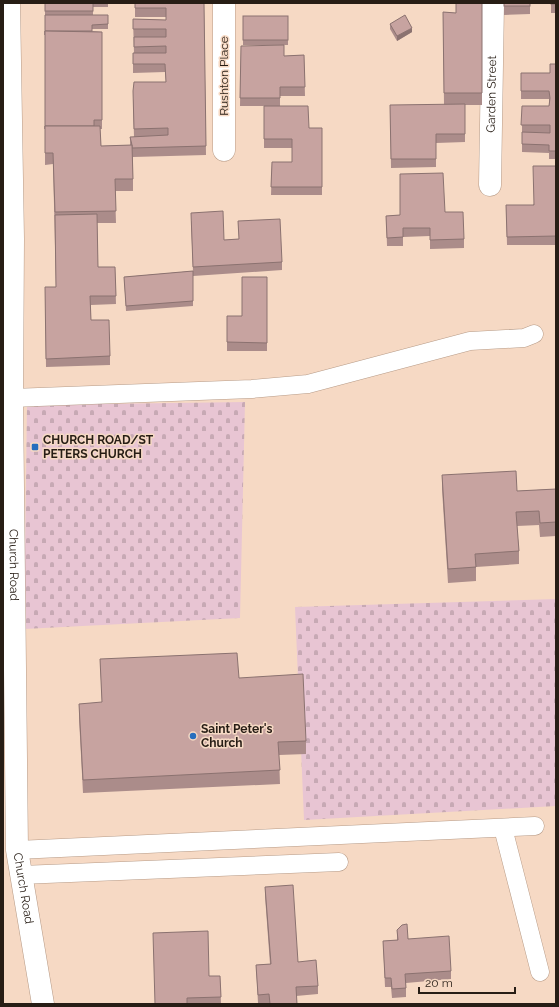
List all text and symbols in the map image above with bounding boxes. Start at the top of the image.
street label: Rushton Place [217,36,231,116]
street label: Garden Street [484,55,499,133]
place label: CHURCH ROAD/ST PETERS CHURCH [43,433,154,461]
marker: CHURCH ROAD/ST PETERS CHURCH [30,442,40,452]
street label: Church Road [6,529,21,601]
place label: Saint Peter's Church [201,722,273,750]
marker: Saint Peter's Church [188,731,198,741]
street label: Church Road [11,852,36,925]
scale bar [419,969,515,995]
text: 20 m [425,976,453,990]

